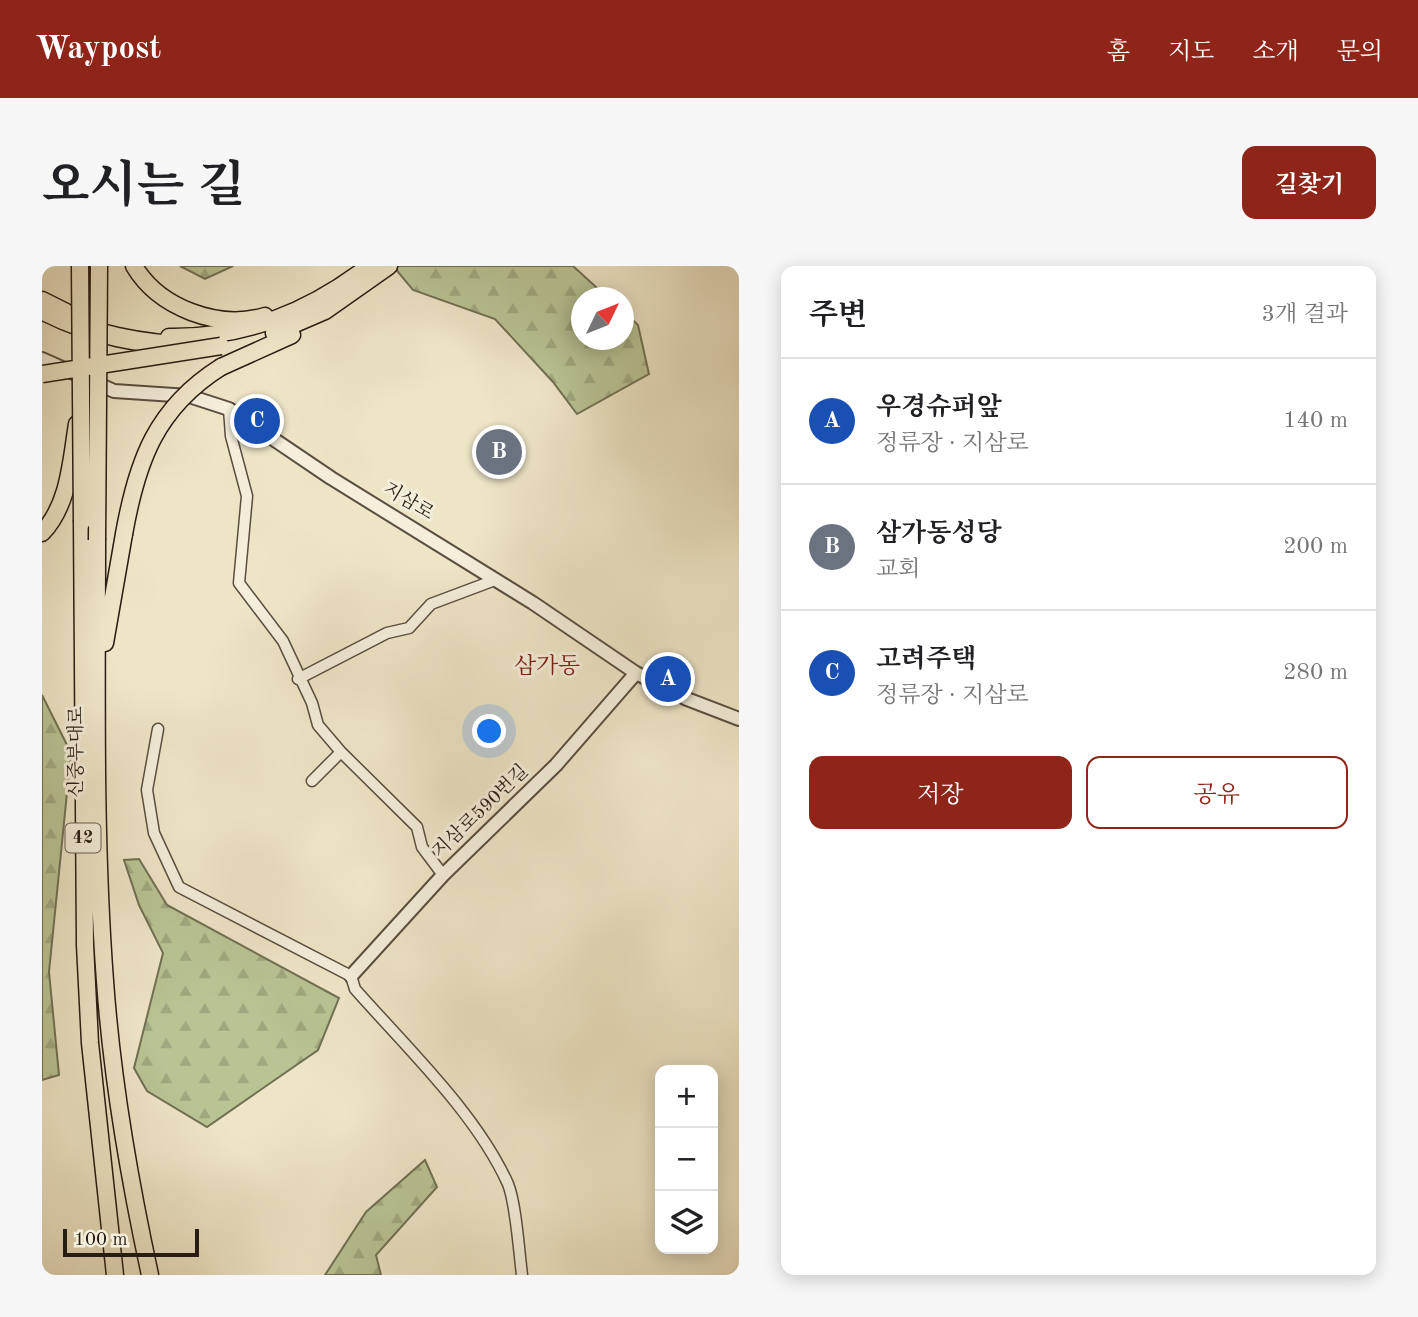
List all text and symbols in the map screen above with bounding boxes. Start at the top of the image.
text: Waypost [35,33,161,66]
text: 홈 [1107,41,1130,65]
text: 지도 [1168,41,1214,65]
text: 소개 [1252,41,1299,65]
text: 문의 [1337,41,1383,65]
button: 길찾기 [1242,146,1376,219]
text: 오시는 길 [42,164,245,213]
north arrow [571,287,634,350]
text: 주변 [809,301,867,331]
text: 3개 결과 [1262,303,1348,326]
pin: C [234,395,280,447]
text: 우경슈퍼앞 [876,395,1002,421]
text: A [823,409,841,432]
text: 140 m [1283,409,1348,432]
pin: B [476,426,522,478]
text: 정류장 · 지삼로 [876,432,1029,455]
street label: 지삼로 [380,478,438,524]
text: 삼가동성당 [876,521,1002,547]
text: B [824,535,840,558]
text: 200 m [1283,535,1348,558]
text: 교회 [876,558,920,581]
text: 고려주택 [876,647,976,673]
pin: A [645,653,691,705]
district label: 삼가동 [514,654,580,678]
text: C [824,661,840,684]
text: 280 m [1283,661,1348,684]
text: 정류장 · 지삼로 [876,684,1029,707]
street label: 신중부대로 [66,706,87,798]
your location [472,714,506,748]
button: 저장 [809,756,1072,829]
button: 공유 [1086,756,1348,829]
street label: 지삼로590번길 [428,760,533,862]
road number: 42 [65,824,100,852]
map controls [655,1065,718,1254]
button: + [655,1065,718,1128]
button: − [655,1128,718,1191]
button: layers [655,1191,718,1254]
scale bar [63,1226,200,1258]
text: 100 m [74,1231,127,1250]

